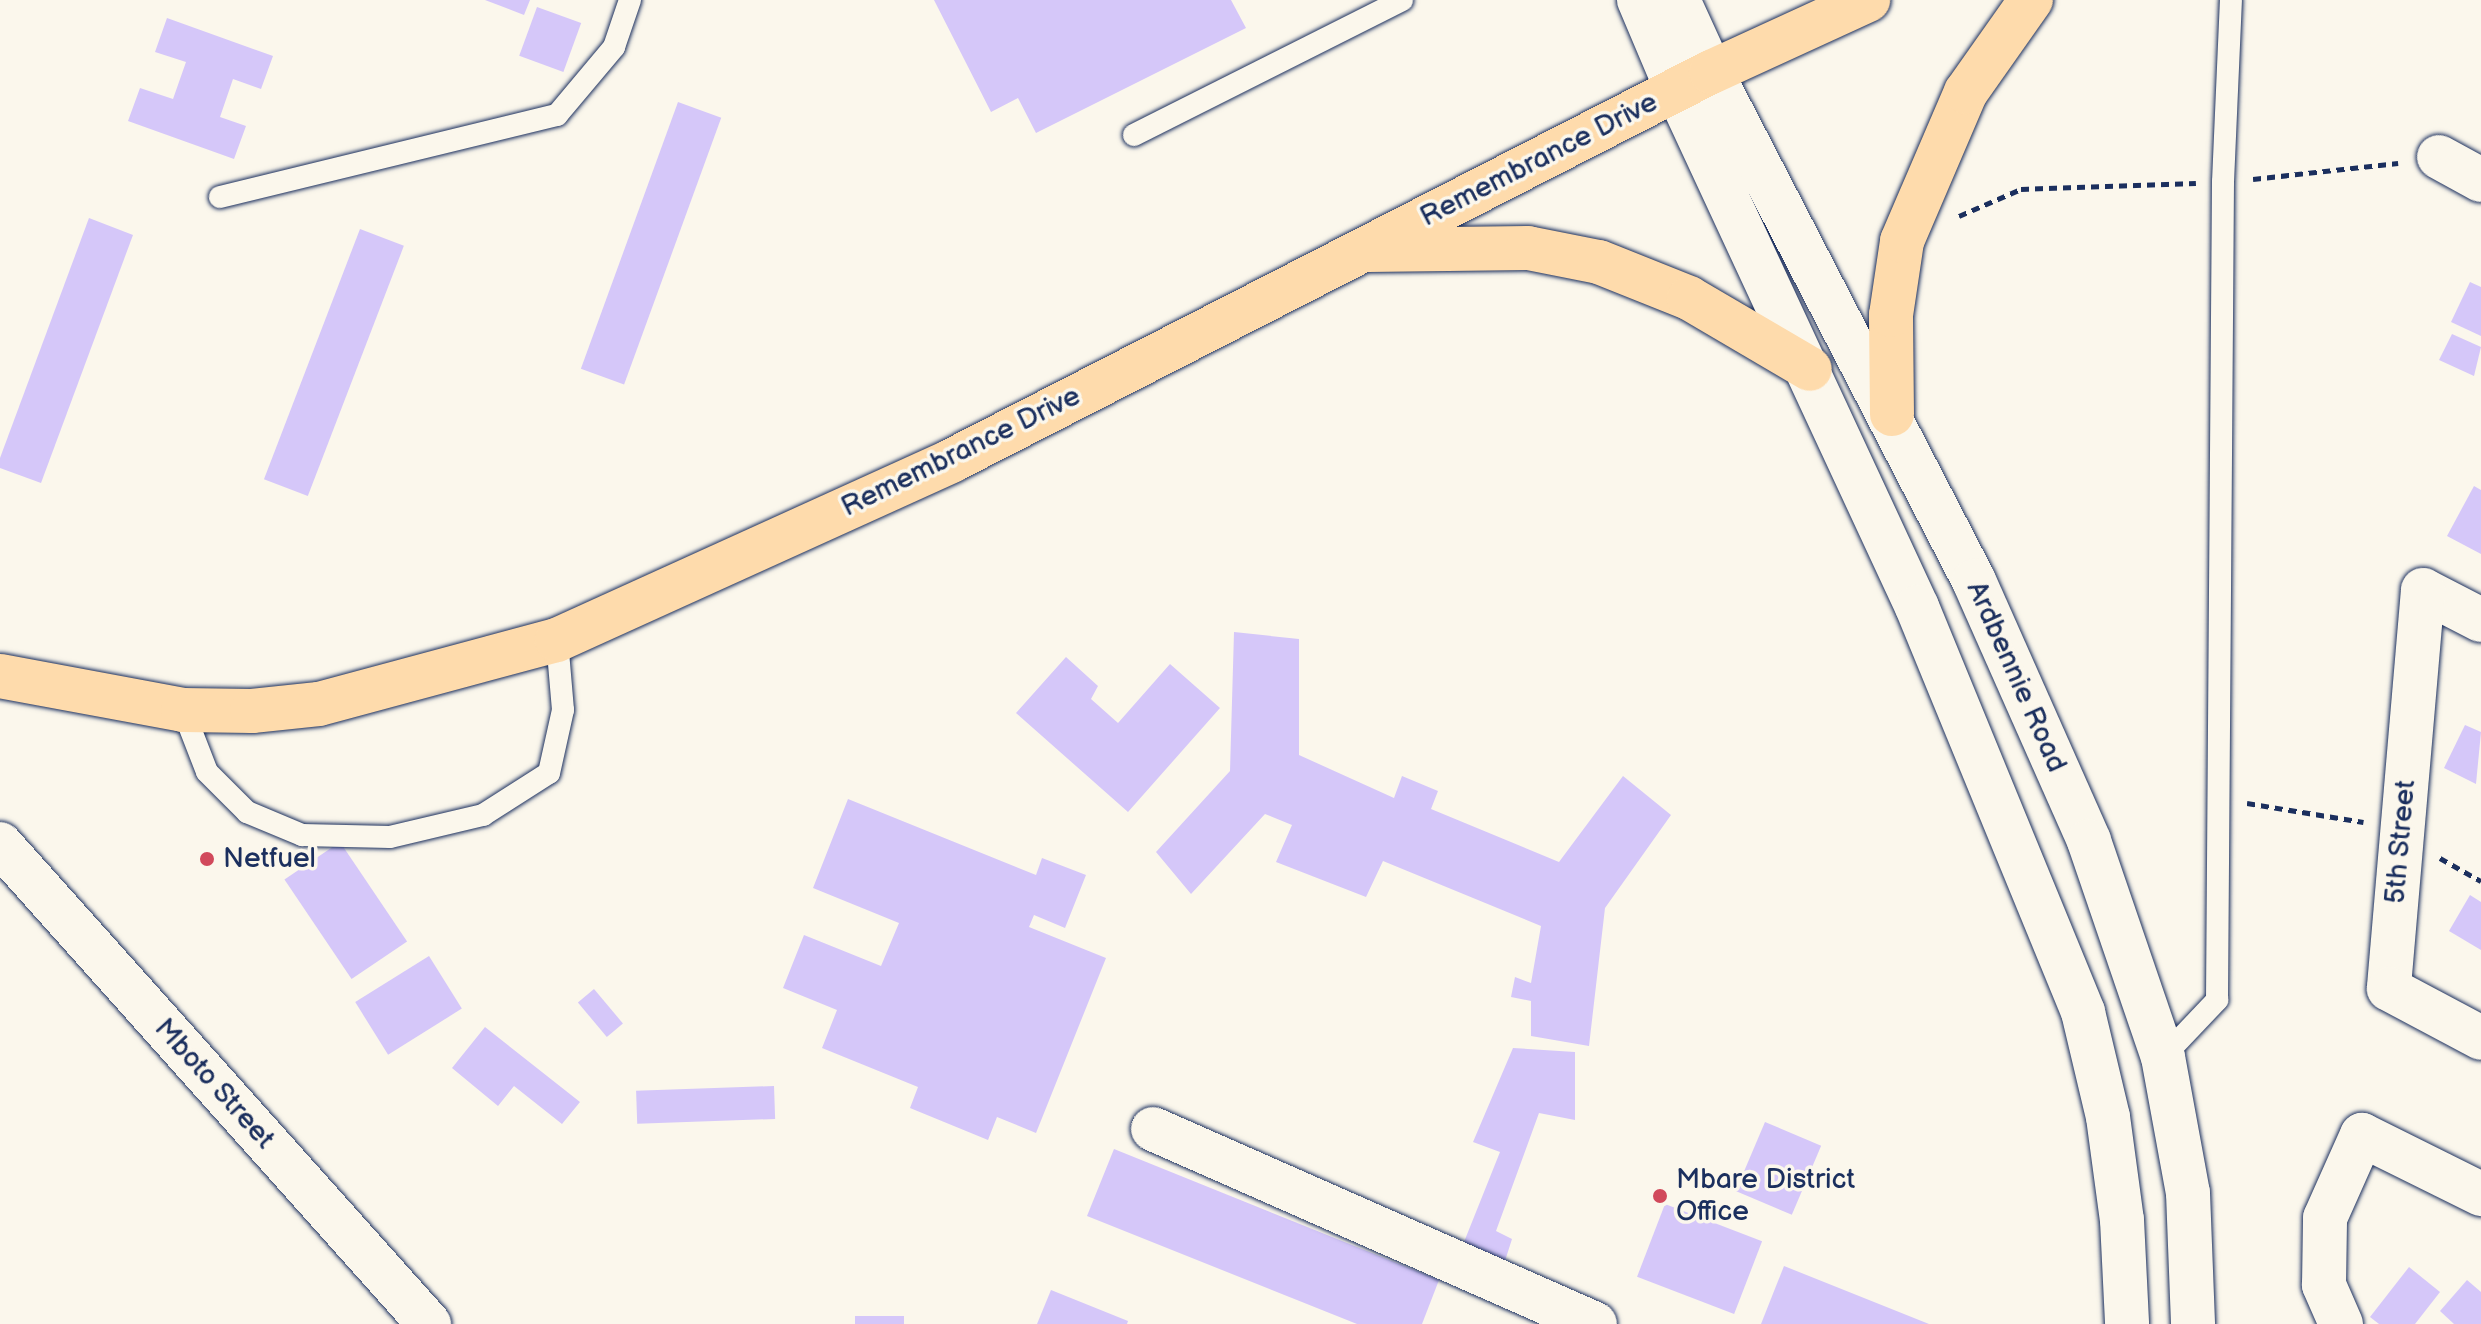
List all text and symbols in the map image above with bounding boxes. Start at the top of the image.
street label: Remembrance Drive [1415,86,1663,234]
street label: Remembrance Drive [836,380,1086,524]
street label: Ardbennie Road [1959,576,2073,778]
street label: 5th Street [2379,778,2423,906]
place label: Netfuel [223,842,316,876]
marker: Netfuel [198,850,216,868]
street label: Mboto Street [147,1012,281,1156]
place label: Mbare District Office [1676,1163,1855,1229]
marker: Mbare District Office [1651,1187,1669,1205]

